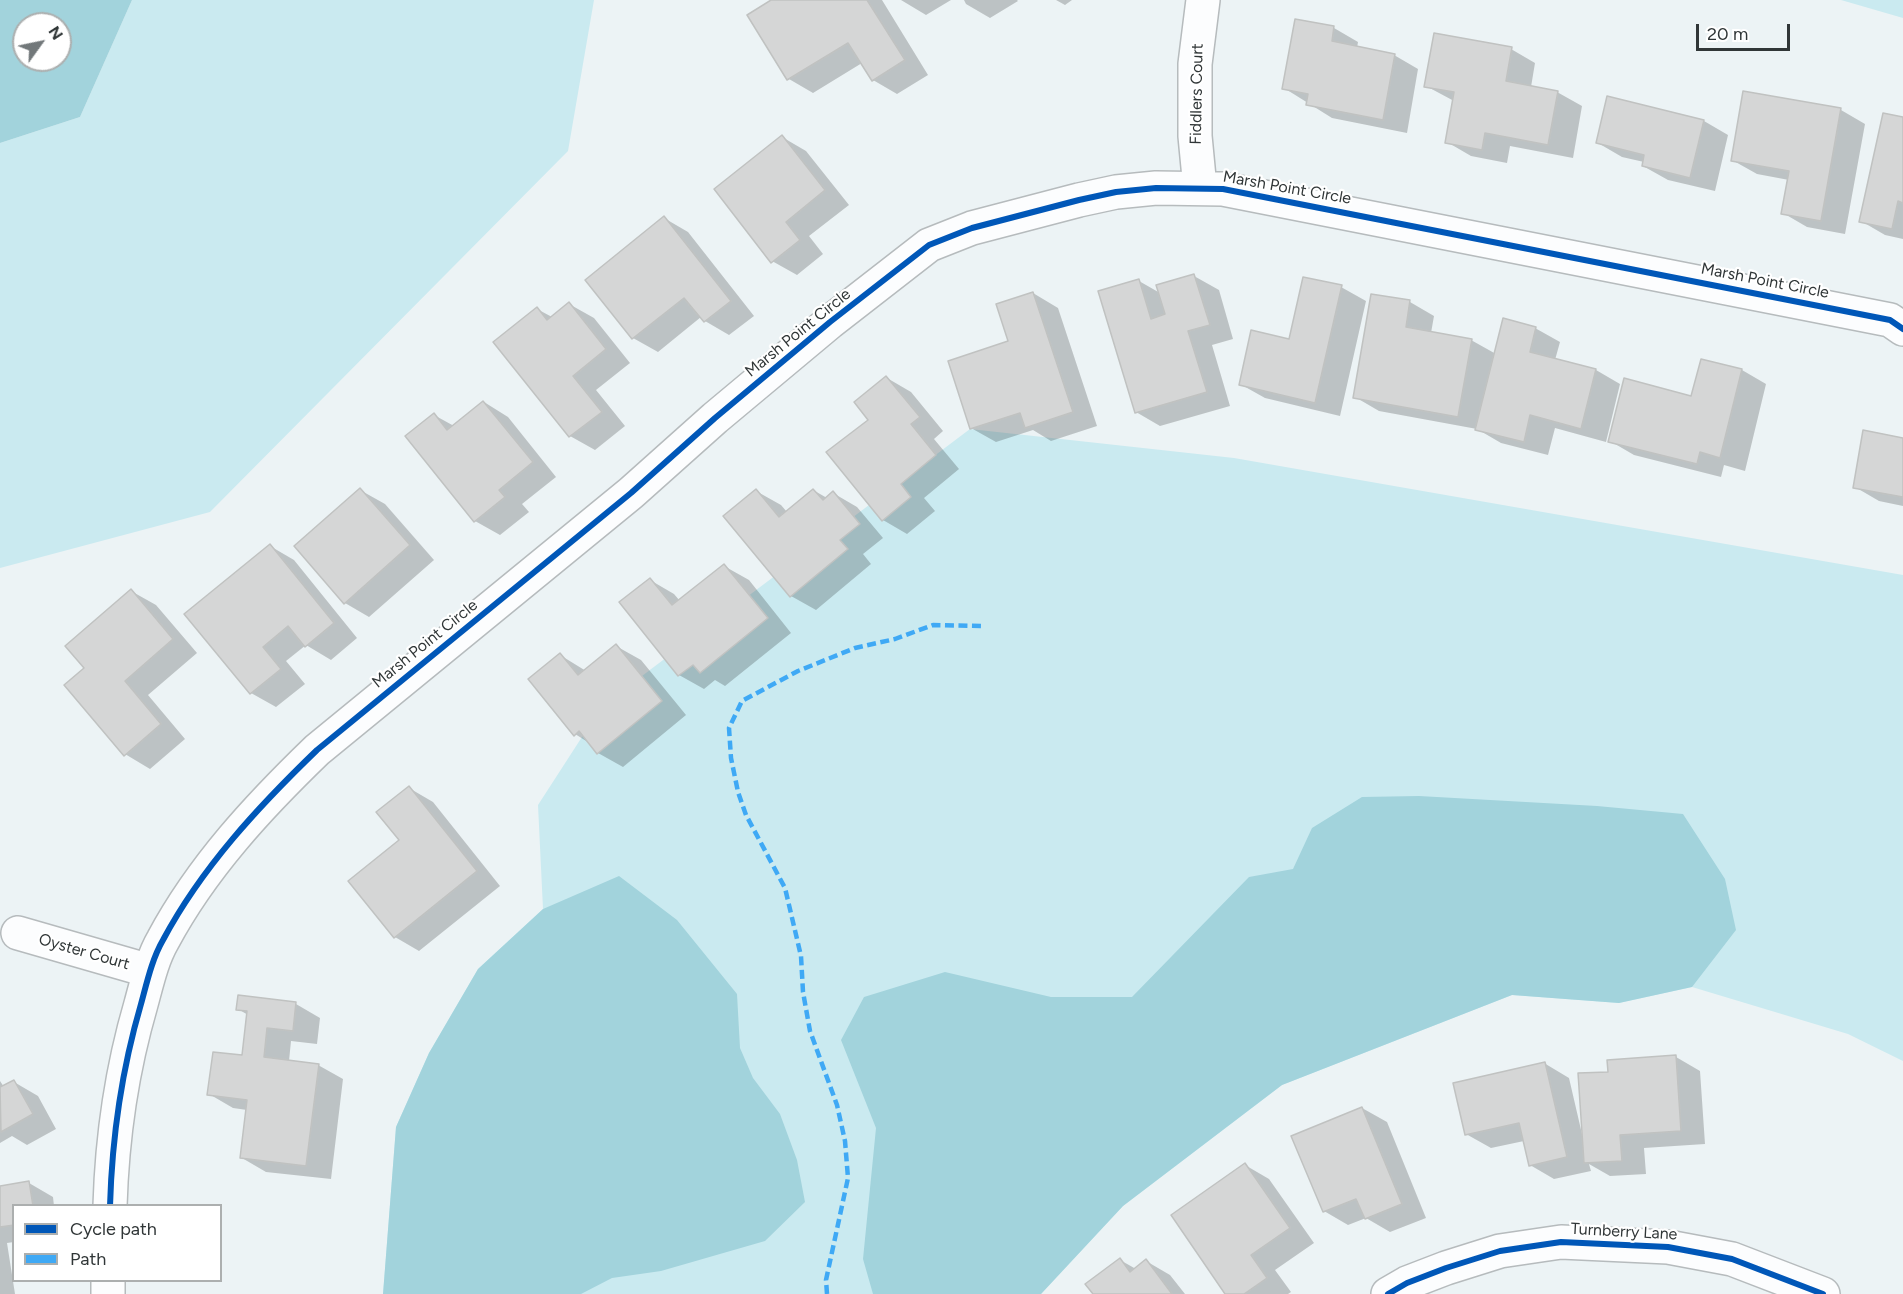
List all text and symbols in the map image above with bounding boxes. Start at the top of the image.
north arrow [12,12,72,72]
scale bar [1699,12,1794,50]
text: N [45,23,67,43]
text: 20 m [1707,23,1748,45]
street label: Fiddlers Court [1187,43,1207,145]
street label: Marsh Point Circle [1221,167,1353,209]
street label: Marsh Point Circle [1699,259,1831,303]
street label: Marsh Point Circle [741,285,855,381]
street label: Marsh Point Circle [368,596,482,692]
street label: Oyster Court [36,930,132,974]
legend [12,1204,222,1282]
text: Cycle path [70,1218,157,1240]
street label: Turnberry Lane [1570,1220,1678,1244]
text: Path [70,1248,106,1270]

